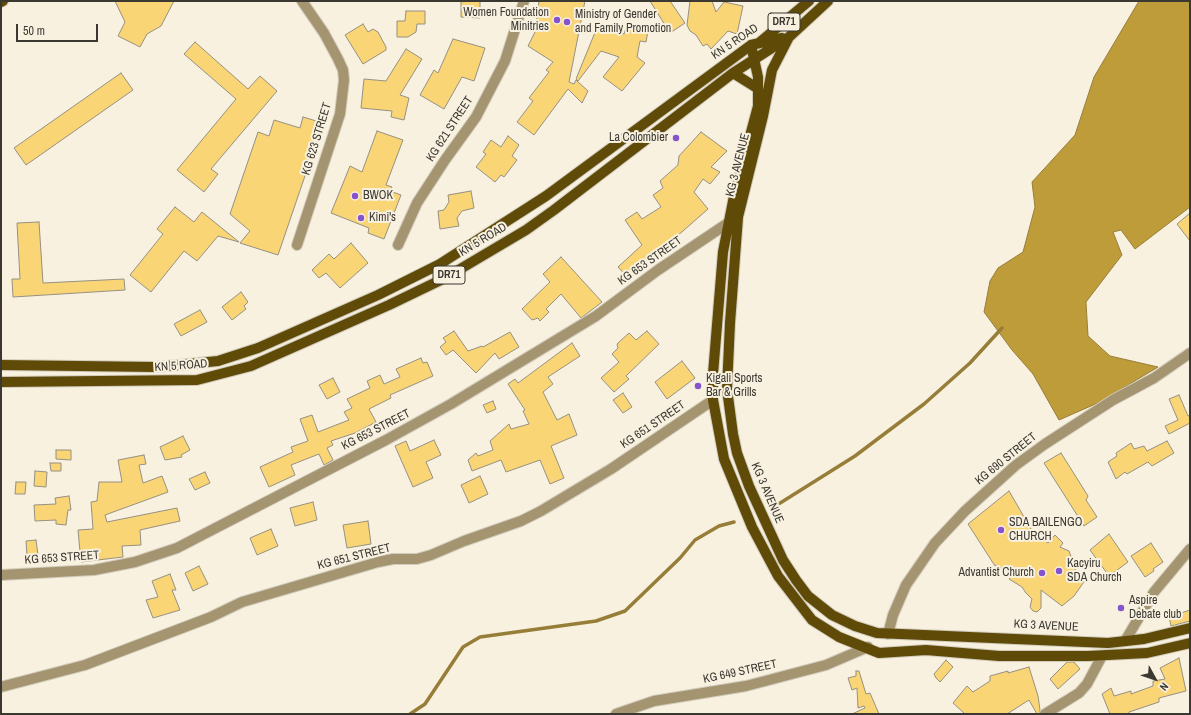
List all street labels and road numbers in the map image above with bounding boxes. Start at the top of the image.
road number: DR71 [768,13,800,31]
street label: KN 5 ROAD [709,21,761,63]
street label: KG 621 STREET [424,94,476,164]
street label: KG 623 STREET [299,101,335,177]
street label: KG 3 AVENUE [723,132,753,198]
street label: KN 5 ROAD [457,220,509,260]
street label: KG 653 STREET [615,234,685,288]
road number: DR71 [433,266,465,284]
street label: KN 5 ROAD [154,357,208,375]
street label: KG 651 STREET [618,398,688,452]
street label: KG 653 STREET [339,407,413,453]
street label: KG 690 STREET [972,430,1040,488]
street label: KG 3 AVENUE [748,460,786,526]
street label: KG 651 STREET [316,541,392,573]
street label: KG 653 STREET [24,548,100,568]
street label: KG 3 AVENUE [1013,617,1079,635]
street label: KG 649 STREET [702,657,778,687]

